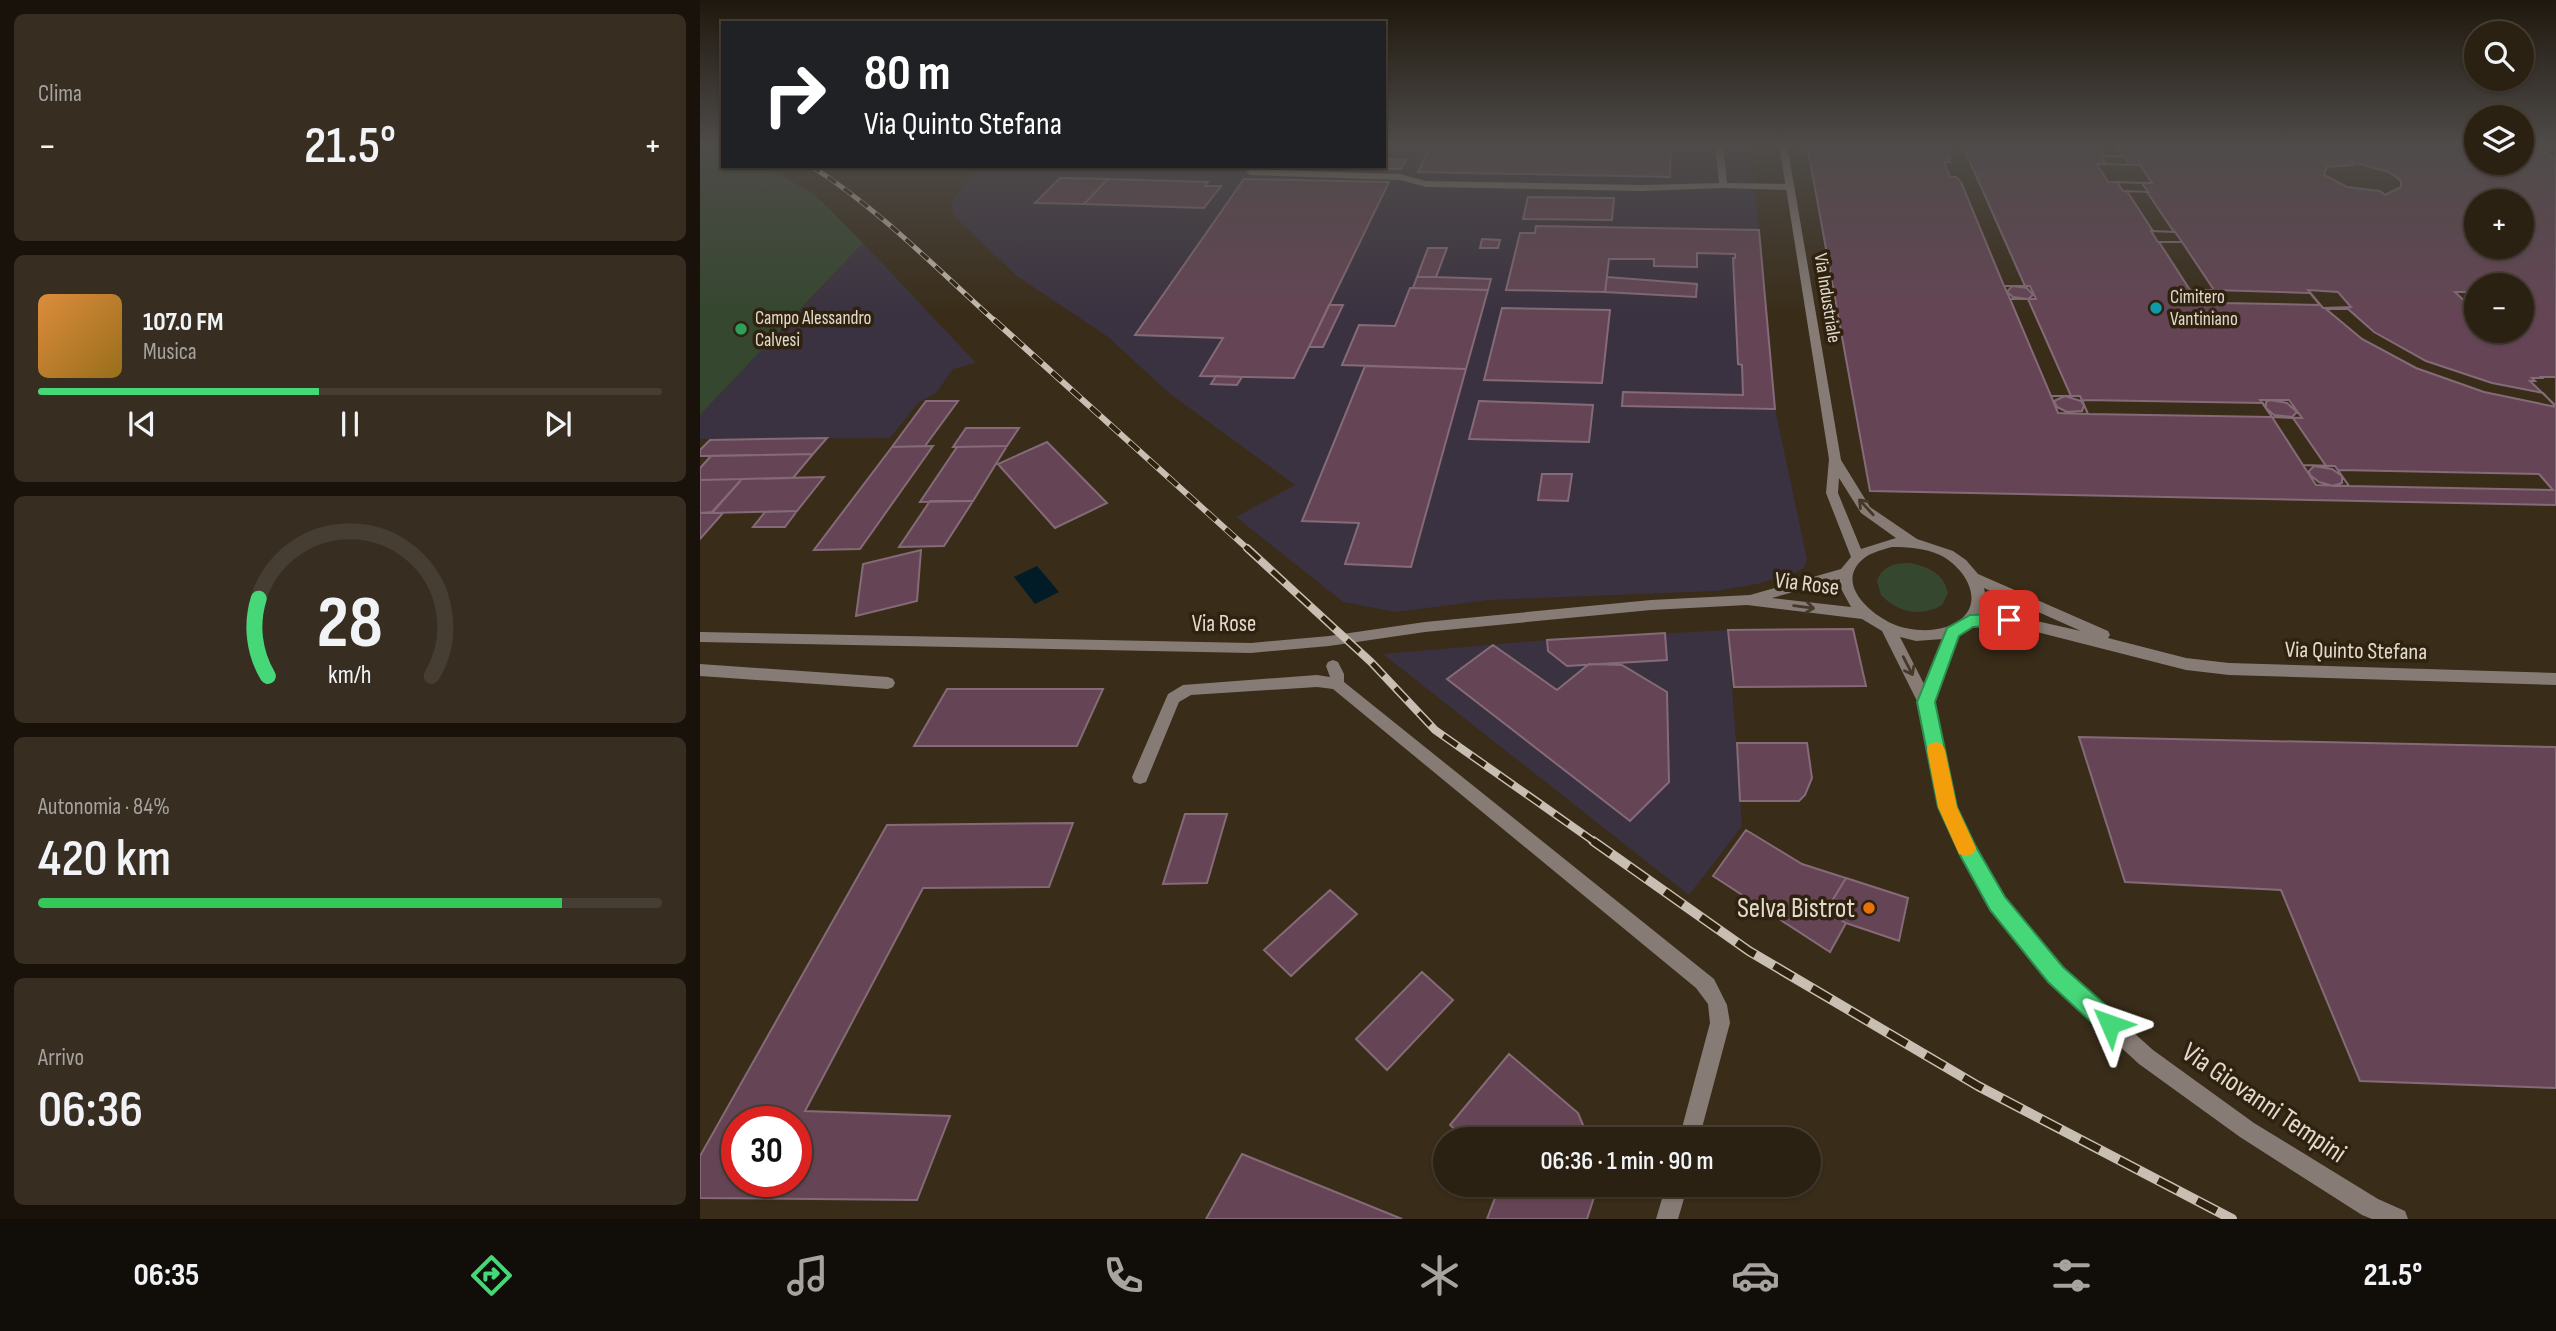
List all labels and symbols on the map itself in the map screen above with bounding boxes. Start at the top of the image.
street label: Via Industriale [1809,252,1845,344]
place label: Cimitero Vantiniano [2170,286,2238,331]
marker: Cimitero Vantiniano [2148,300,2164,316]
place label: Campo Alessandro Calvesi [755,307,872,352]
marker: Campo Alessandro Calvesi [733,321,749,337]
one-way arrow [1858,499,1875,517]
street label: Via Rose [1773,566,1841,602]
pin [1979,590,2039,650]
one-way arrow [1793,601,1815,614]
street label: Via Rose [1192,610,1256,638]
street label: Via Quinto Stefana [2285,636,2427,666]
one-way arrow [1901,655,1915,676]
place label: Selva Bistrot [1737,892,1855,925]
marker: Selva Bistrot [1861,900,1877,916]
position arrow [2073,987,2147,1061]
street label: Via Giovanni Tempini [2175,1036,2353,1170]
speed limit sign: 30 [721,1106,812,1197]

